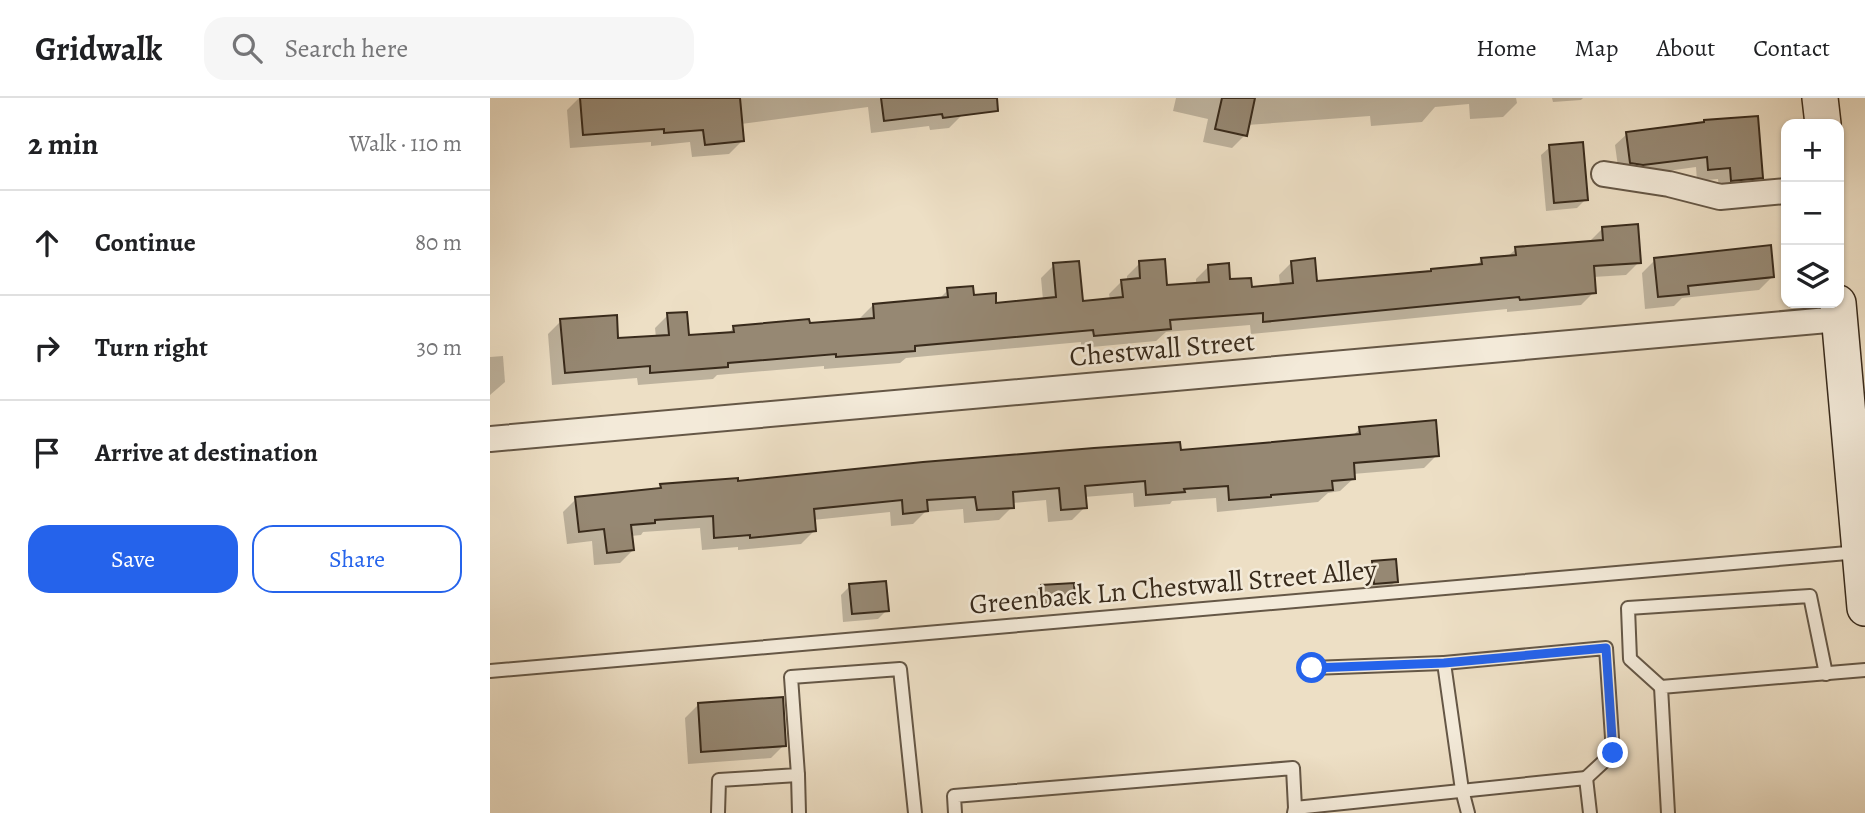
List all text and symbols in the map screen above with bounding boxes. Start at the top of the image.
search box [204,17,694,80]
text: Gridwalk [35,26,162,71]
icon: search [228,29,266,67]
text: Search here [284,31,408,66]
text: Home [1476,32,1537,64]
text: Map [1575,32,1619,64]
text: About [1657,32,1715,64]
text: Contact [1753,32,1830,64]
map controls [1781,119,1844,308]
button: + [1781,119,1844,182]
text: 2 min [28,124,98,164]
text: Walk · 110 m [349,128,462,159]
button: − [1781,182,1844,245]
icon: ahead [28,224,66,262]
text: Continue [95,225,196,260]
text: 80 m [415,227,462,258]
button: layers [1781,245,1844,308]
street label: Chestwall Street [1068,322,1256,376]
icon: right [28,329,66,367]
text: Turn right [95,330,208,365]
text: 30 m [416,332,462,363]
icon: arrive [28,434,66,472]
text: Arrive at destination [95,435,318,470]
button: Save [28,525,238,593]
button: Share [252,525,462,593]
street label: Greenback Ln Chestwall Street Alley [968,550,1379,624]
route start [1296,652,1327,683]
route end [1597,737,1628,768]

